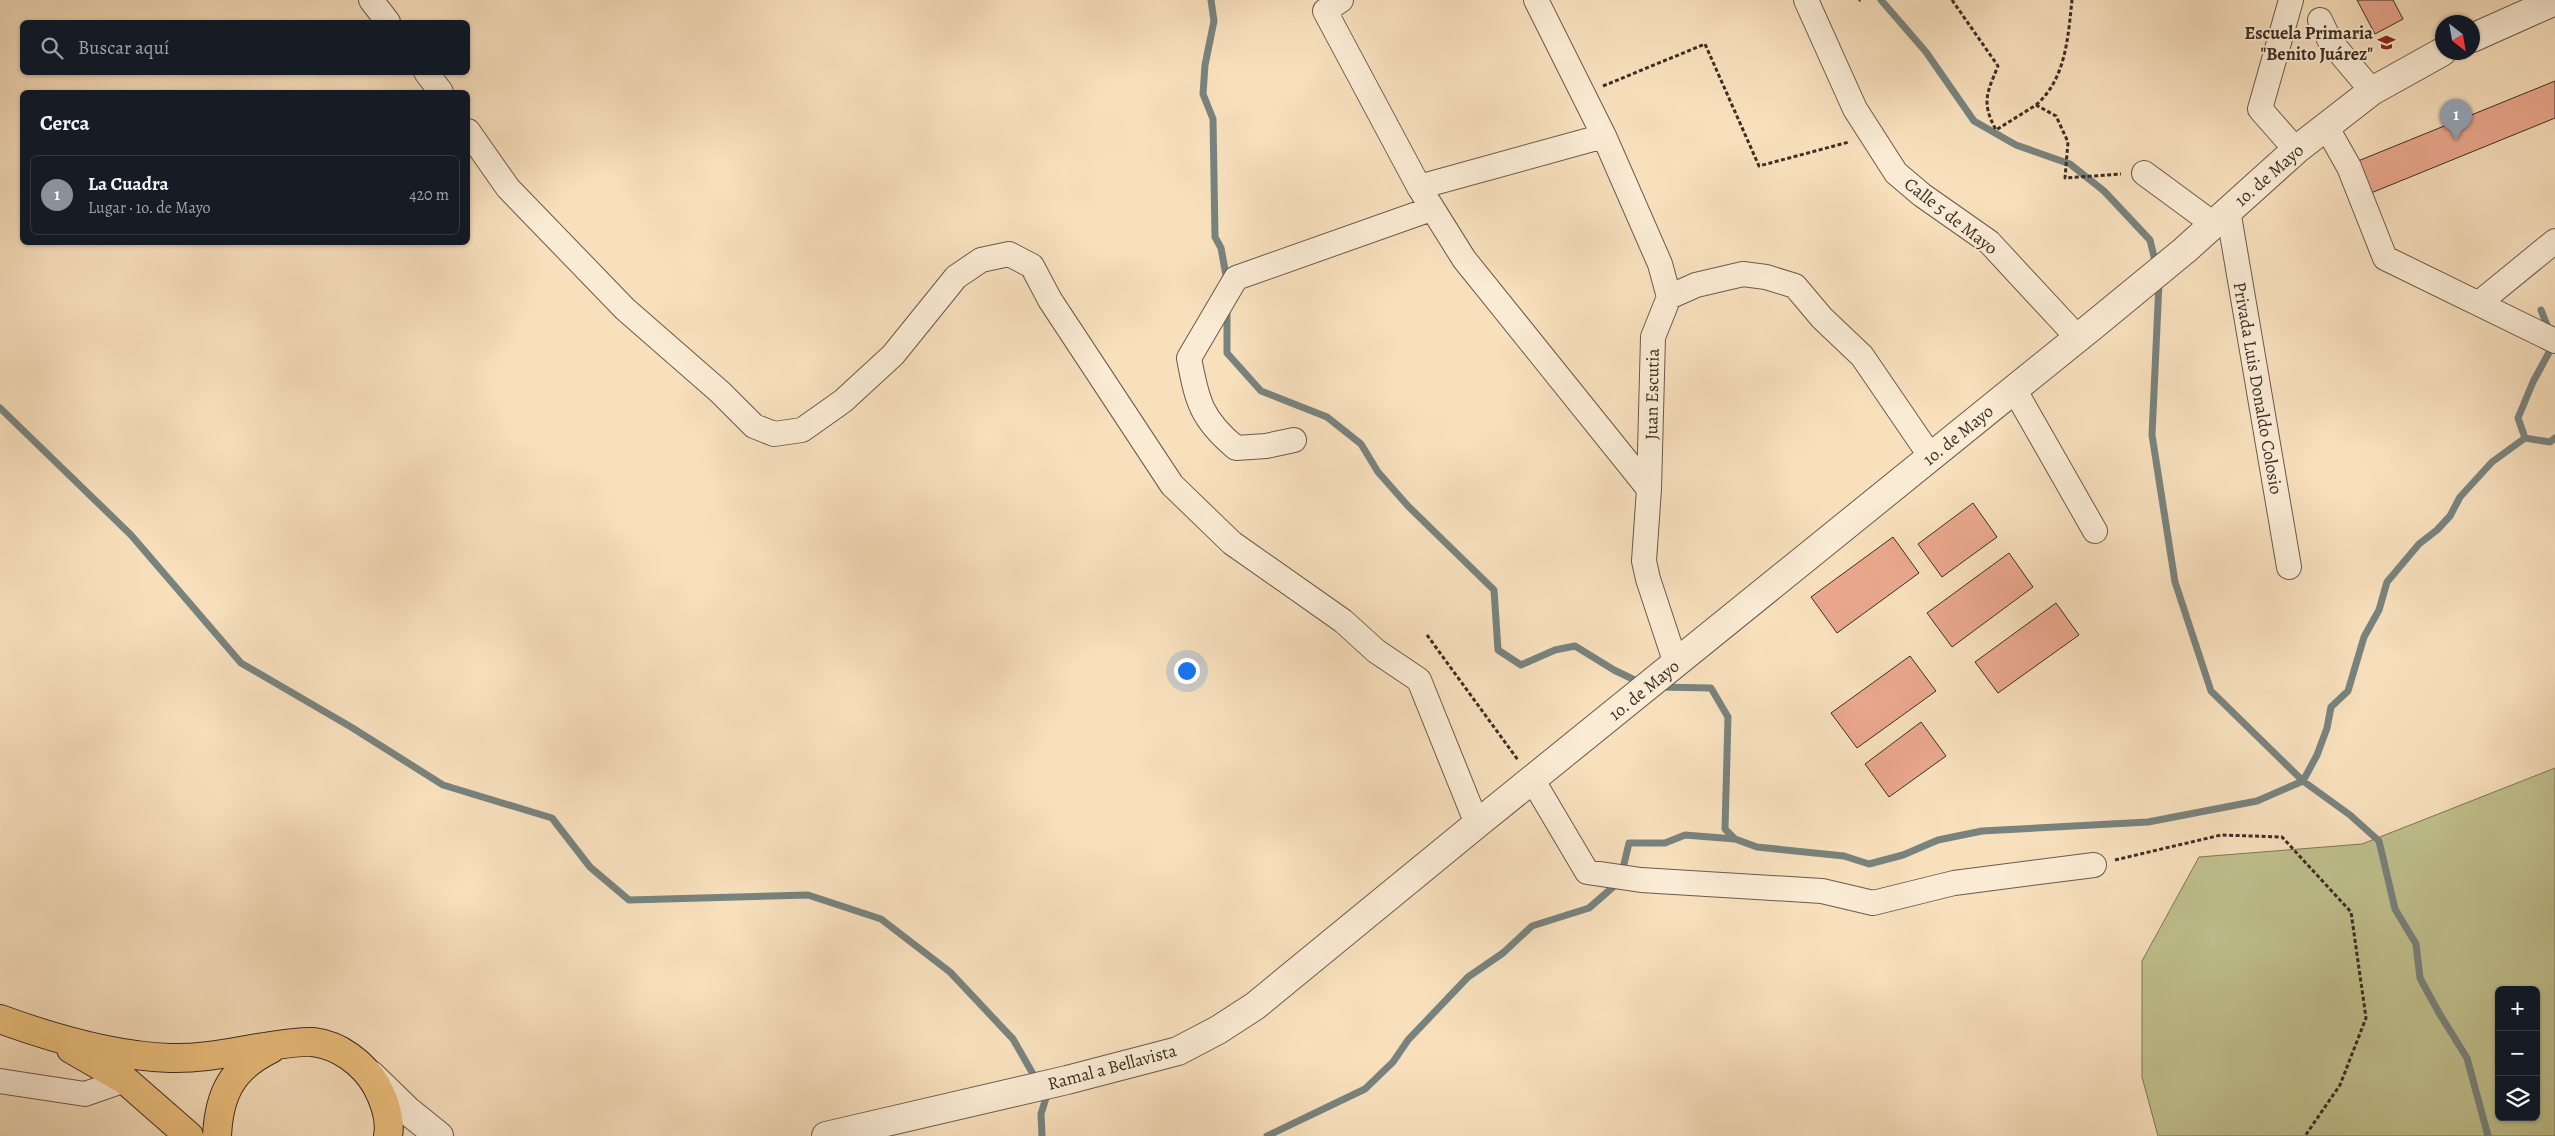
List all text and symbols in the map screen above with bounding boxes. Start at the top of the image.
north arrow [2435,15,2480,60]
search box [20,20,470,75]
place label: Escuela Primaria "Benito Juárez" [2244,21,2373,66]
school or university icon: Escuela Primaria "Benito Juárez" [2377,33,2397,53]
icon: search [38,34,66,62]
text: Buscar aquí [78,35,169,61]
pin: 1 [2440,99,2472,140]
text: Cerca [40,109,90,137]
street label: 1o. de Mayo [2229,138,2309,212]
text: La Cuadra [88,171,169,197]
street label: Calle 5 de Mayo [1899,172,2003,260]
text: 1 [54,184,60,206]
text: 420 m [409,184,449,206]
text: Lugar · 1o. de Mayo [88,197,211,219]
street label: Privada Luis Donaldo Colosio [2228,280,2289,496]
street label: Juan Escutia [1639,347,1665,440]
street label: 1o. de Mayo [1918,399,1998,471]
street label: 1o. de Mayo [1604,654,1684,726]
your location [1174,658,1200,684]
map controls [2495,986,2540,1121]
button: + [2495,986,2540,1031]
button: − [2495,1031,2540,1076]
street label: Ramal a Bellavista [1045,1038,1180,1096]
button: layers [2495,1076,2540,1121]

